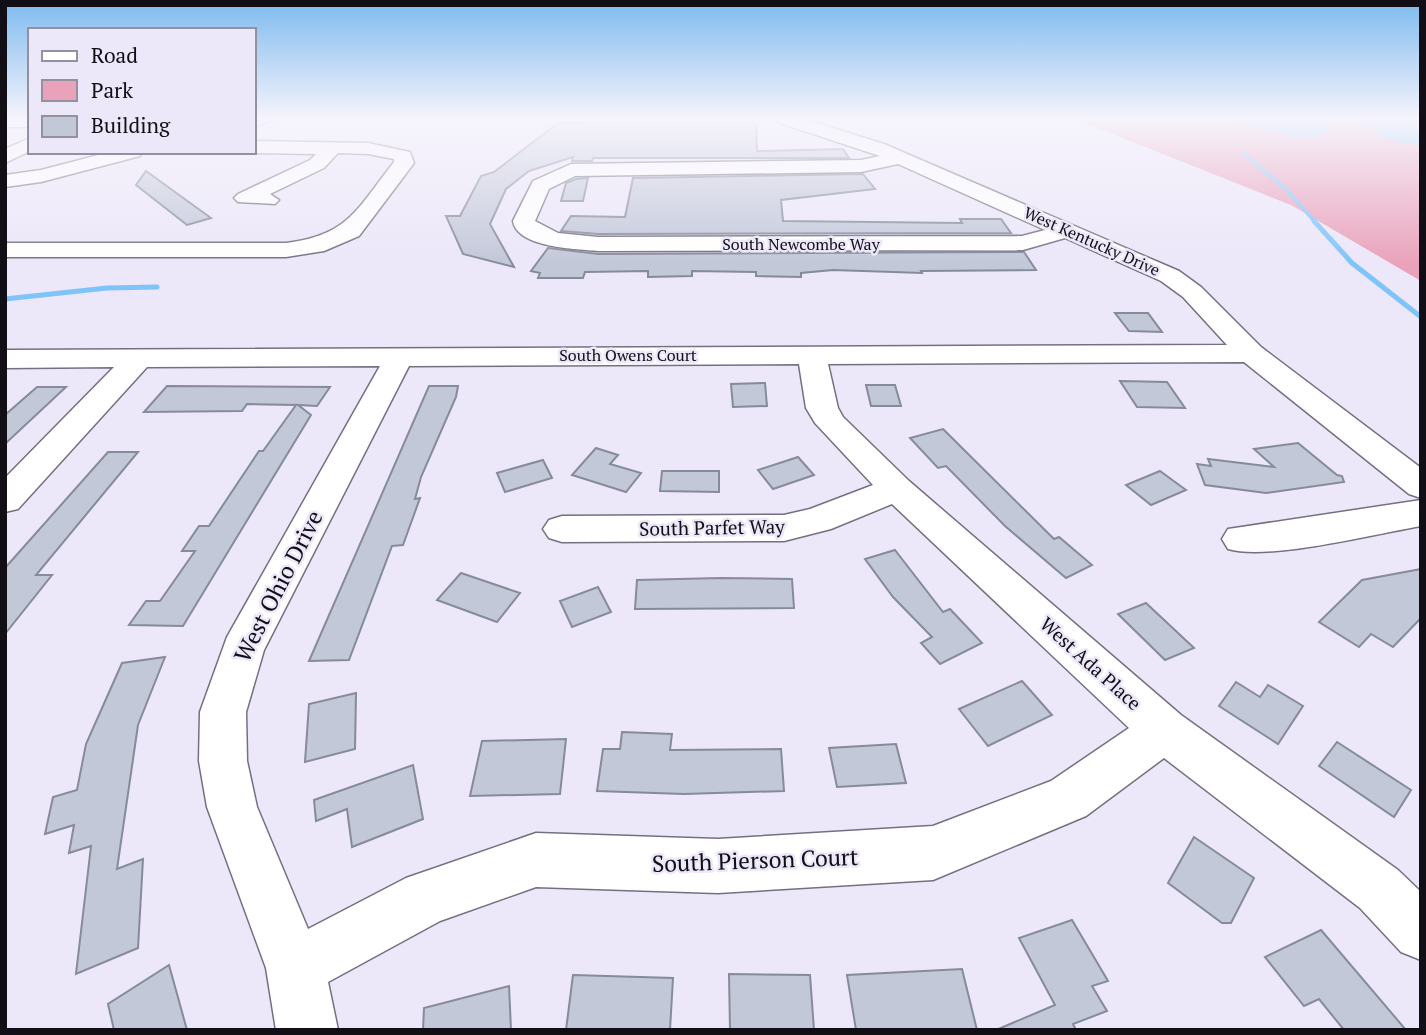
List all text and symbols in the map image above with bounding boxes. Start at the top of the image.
legend [28,28,256,154]
text: Road [91,41,138,69]
text: Park [91,76,133,104]
text: Building [91,111,171,139]
street label: West Kentucky Drive [1020,201,1164,281]
street label: South Newcombe Way [722,233,881,255]
street label: South Owens Court [559,344,697,366]
street label: West Ohio Drive [226,505,330,667]
street label: South Parfet Way [639,513,785,541]
street label: West Ada Place [1035,611,1147,715]
street label: South Pierson Court [651,841,859,879]

